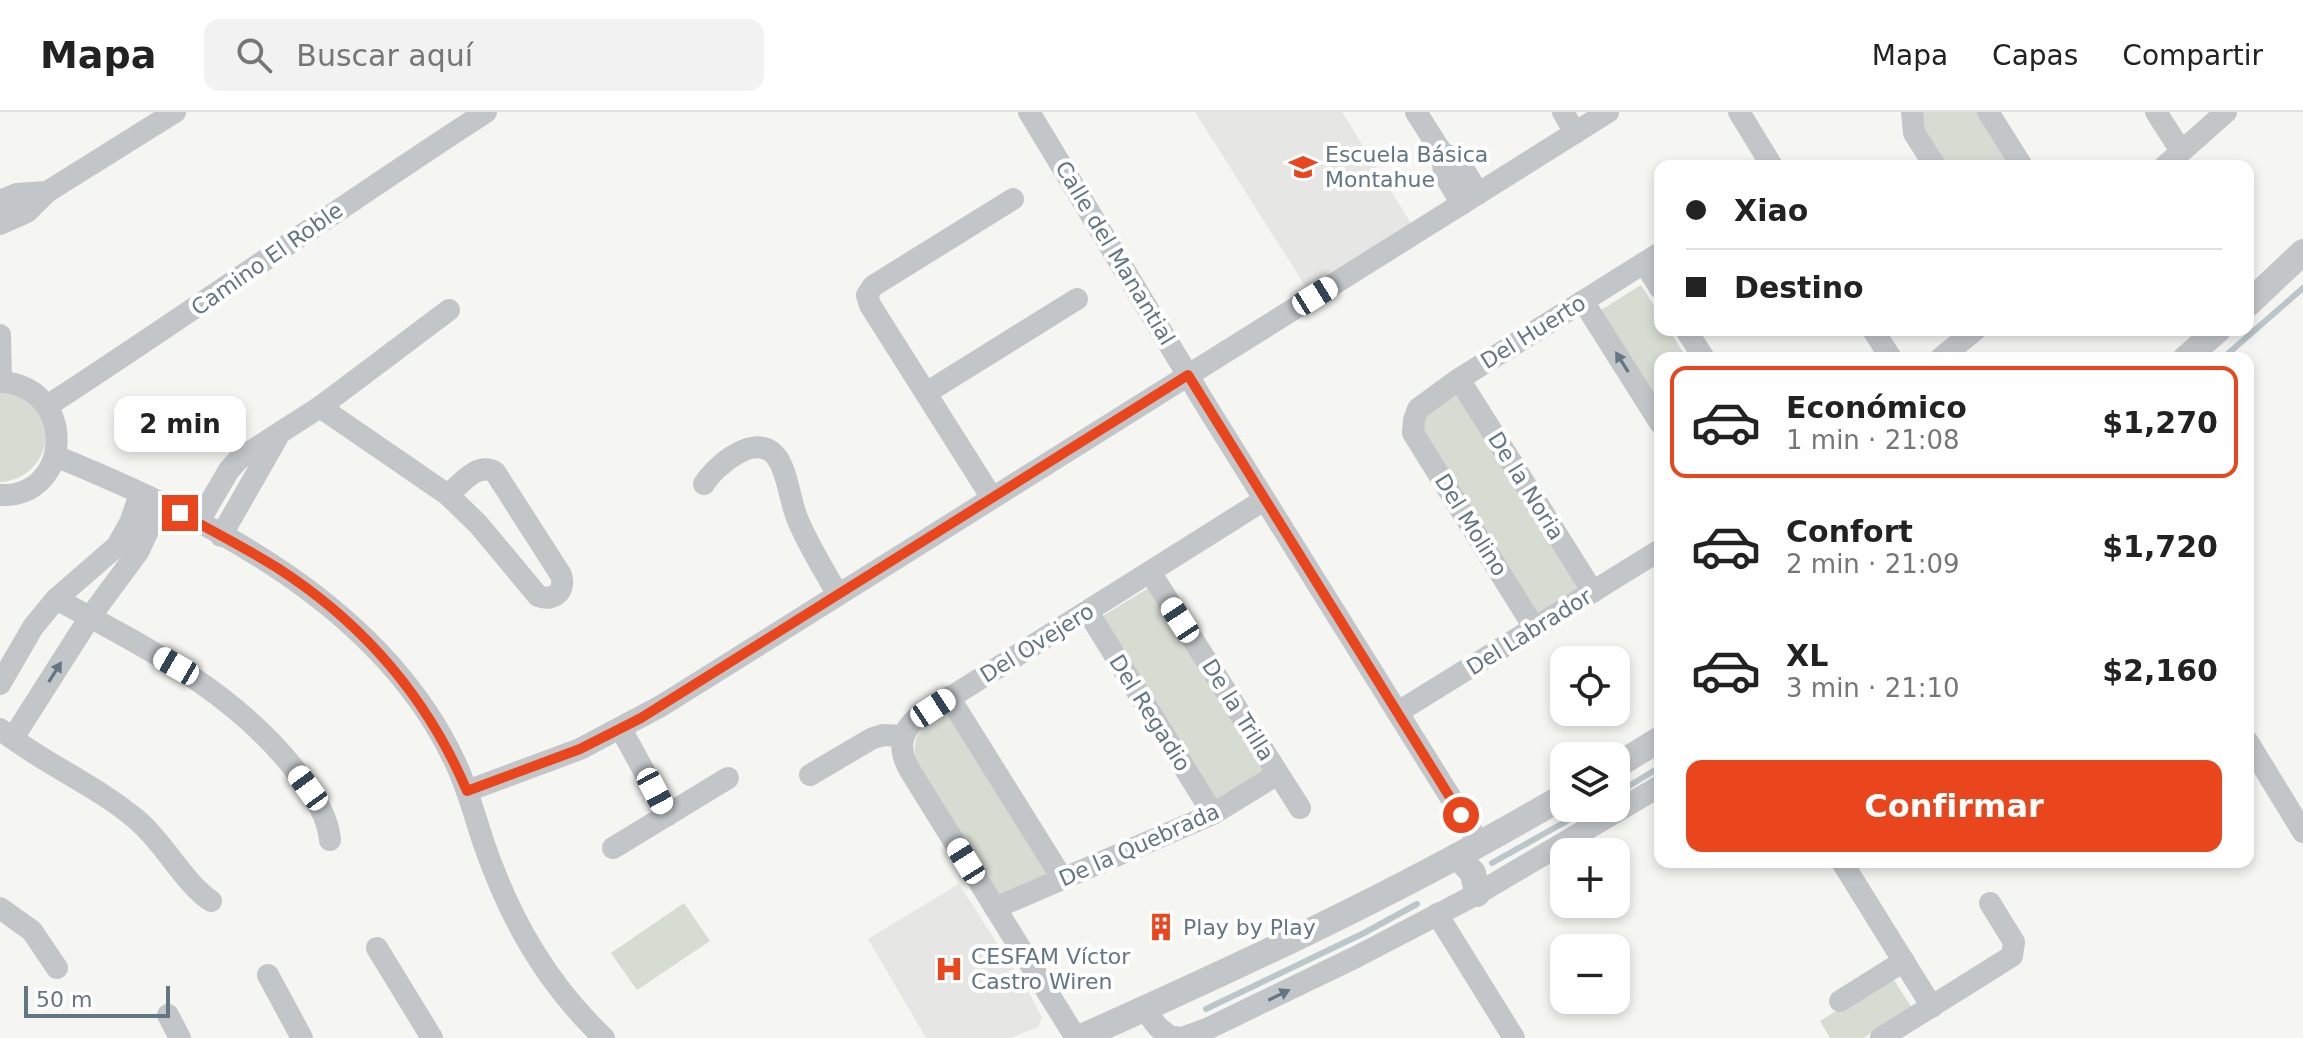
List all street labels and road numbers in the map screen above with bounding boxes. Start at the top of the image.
street label: Calle del Manantial [1050,156,1180,350]
street label: Camino El Roble [186,197,348,321]
street label: Del Huerto [1476,290,1590,374]
street label: De la Noria [1483,427,1569,545]
street label: Del Molino [1430,469,1512,581]
street label: Del Labrador [1462,583,1597,680]
street label: Del Ovejero [976,598,1098,688]
street label: Del Regadio [1104,650,1196,776]
street label: De la Trilla [1197,655,1279,765]
street label: De la Quebrada [1055,798,1223,892]

